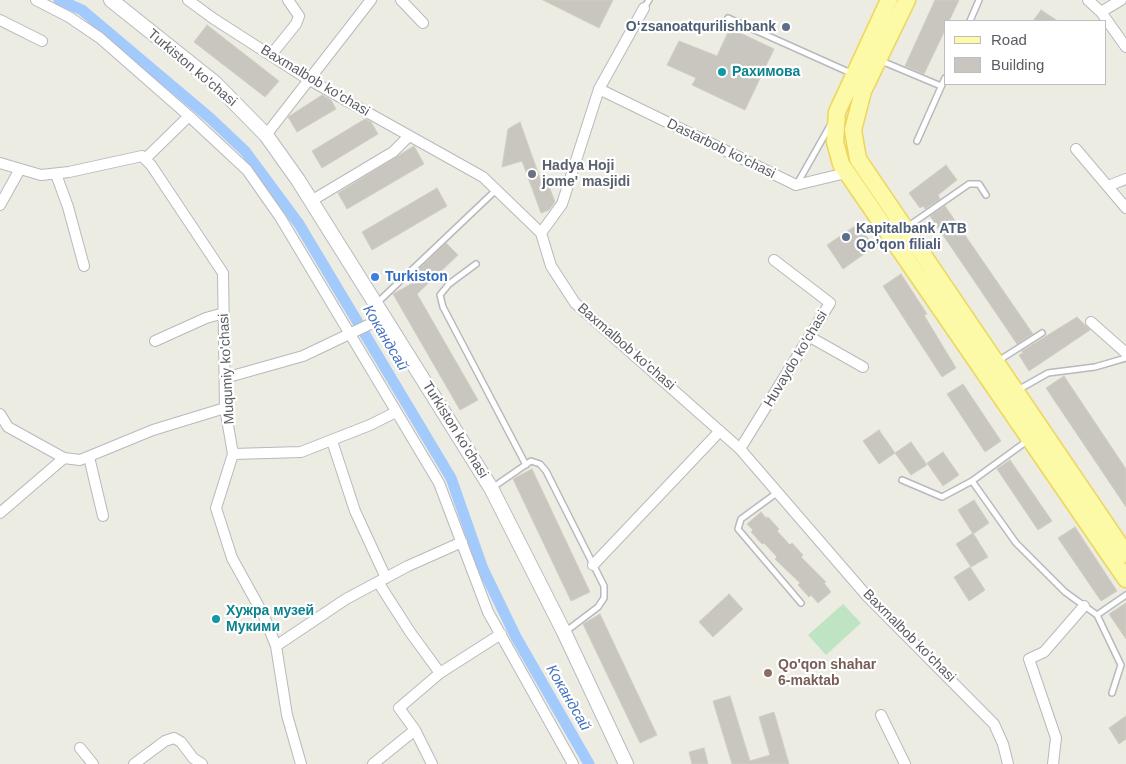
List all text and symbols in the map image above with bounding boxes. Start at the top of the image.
place label: Oʻzsanoatqurilishbank [626,19,776,35]
legend [944,20,1106,85]
marker: Oʻzsanoatqurilishbank [780,21,792,33]
street label: Turkiston ko'chasi [144,26,240,110]
text: Road [991,31,1027,48]
street label: Baxmalbob ko'chasi [257,42,373,120]
text: Building [991,56,1044,73]
place label: Рахимова [732,64,800,80]
marker: Рахимова [716,66,728,78]
street label: Dastarbob ko'chasi [664,115,778,183]
place label: Hadya Hoji jome' masjidi [542,158,630,190]
marker: Hadya Hoji jome' masjidi [526,168,538,180]
place label: Kapitalbank ATB Qo’qon filiali [856,221,967,253]
marker: Kapitalbank ATB Qo’qon filiali [840,231,852,243]
place label: Turkiston [385,269,448,285]
marker: Turkiston [369,271,381,283]
street label: Baxmalbob ko'chasi [574,300,678,394]
water label: Кокандсай [358,302,412,374]
street label: Huvaydo ko'chasi [761,308,831,410]
street label: Muqumiy ko'chasi [216,313,238,425]
street label: Turkiston ko'chasi [418,378,492,482]
street label: Baxmalbob ko'chasi [859,586,959,686]
place label: Хужра музей Мукими [226,603,314,636]
marker: Хужра музей Мукими [210,613,222,625]
place label: Qo'qon shahar 6-maktab [778,657,876,690]
water label: Кокандсай [542,662,594,734]
marker: Qo'qon shahar 6-maktab [762,667,774,679]

